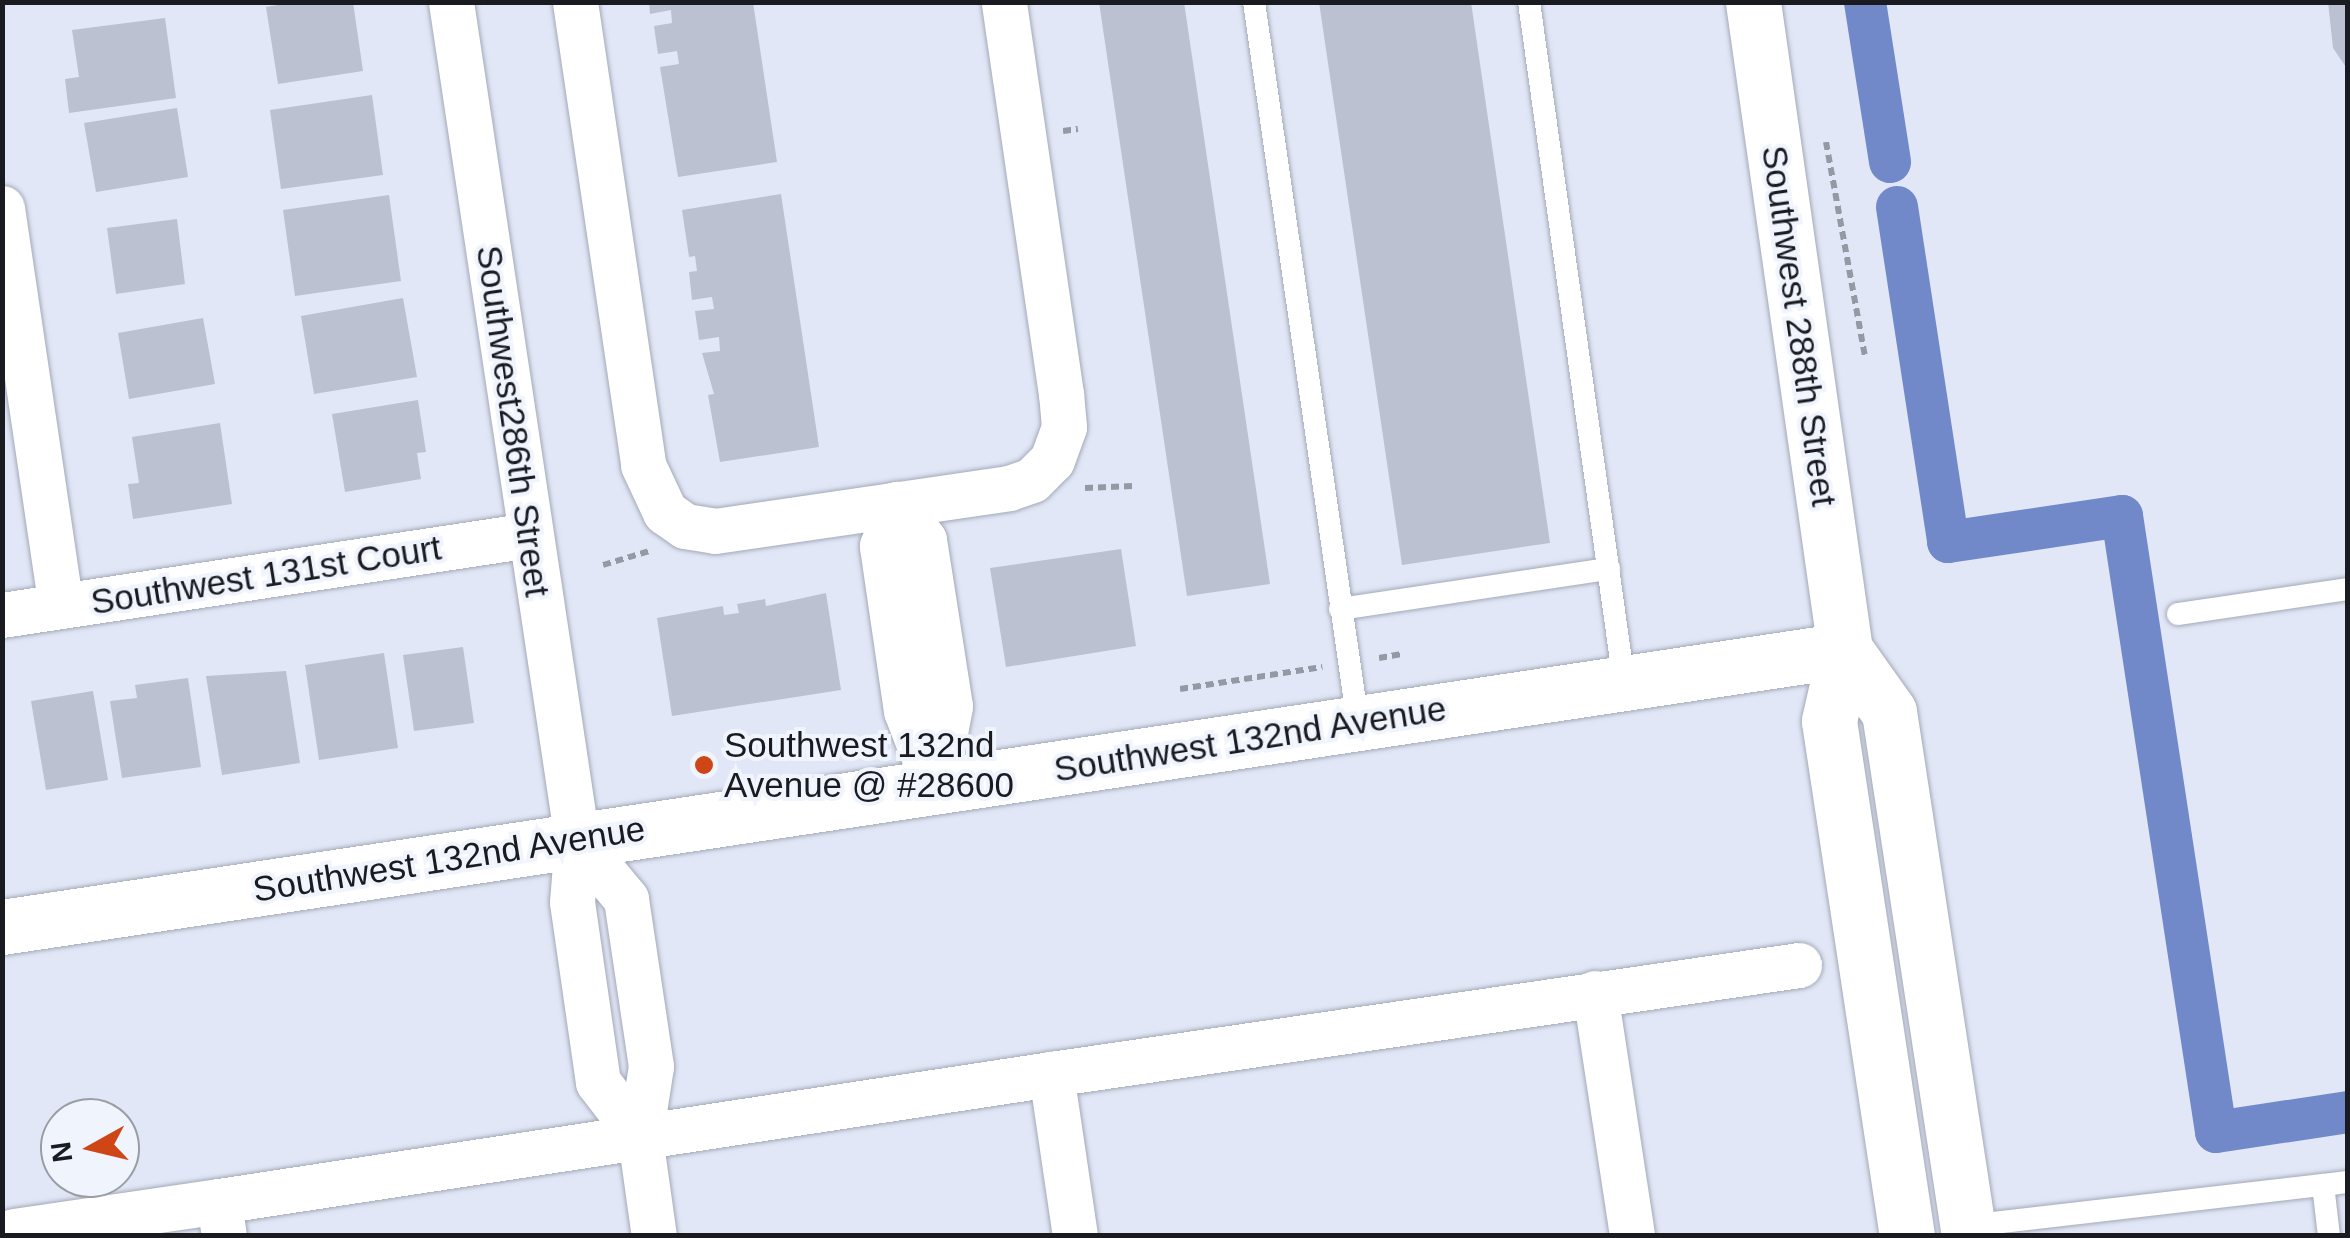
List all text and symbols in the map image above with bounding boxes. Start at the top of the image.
street label: Southwest 288th Street [1753,143,1845,509]
street label: Southwest286th Street [468,243,558,599]
street label: Southwest 131st Court [88,527,444,623]
street label: Southwest 132nd Avenue [1050,687,1450,791]
place label: Southwest 132nd Avenue @ #28600 [724,724,1014,806]
marker: Southwest 132nd Avenue @ #28600 [693,754,715,776]
street label: Southwest 132nd Avenue [249,807,649,911]
north arrow [40,1098,140,1198]
text: N [45,1140,79,1164]

